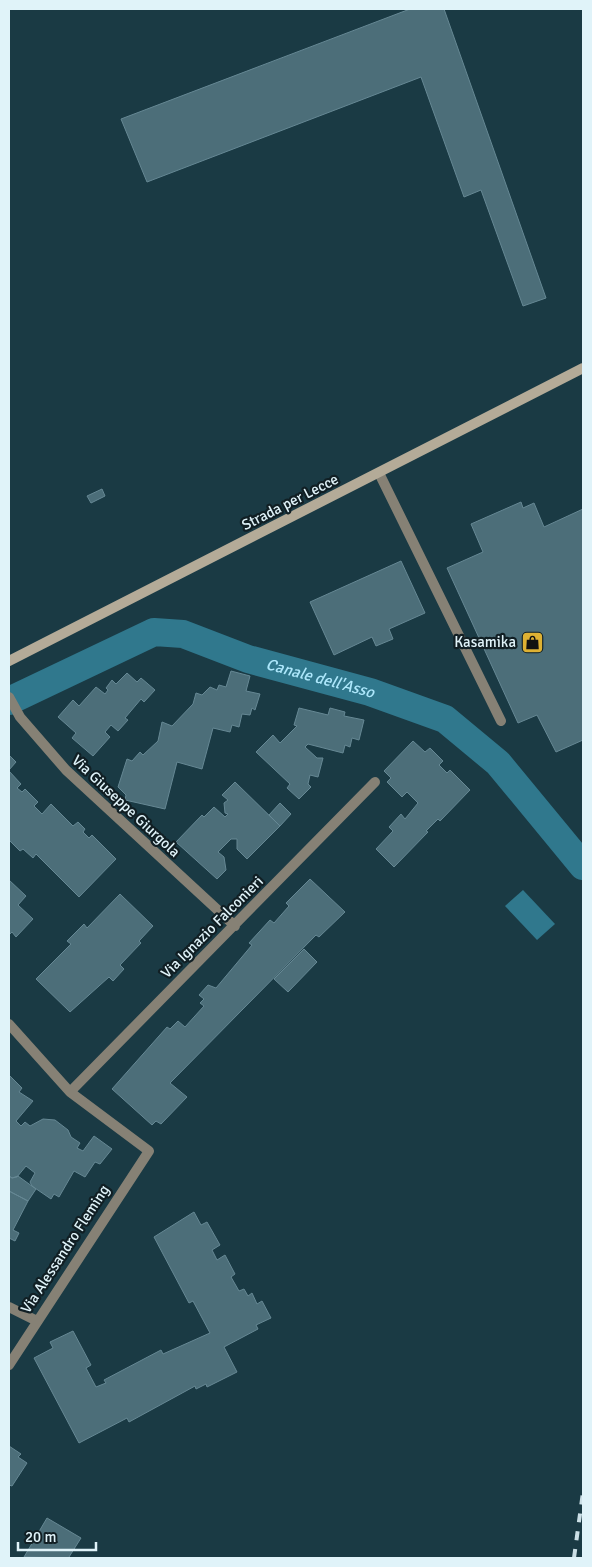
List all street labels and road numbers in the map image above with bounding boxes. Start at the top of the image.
street label: Strada per Lecce [239,470,341,534]
street label: Via Giuseppe Giurgola [68,751,184,861]
street label: Via Ignazio Falconieri [157,872,267,982]
street label: Via Alessandro Fleming [17,1181,113,1317]

